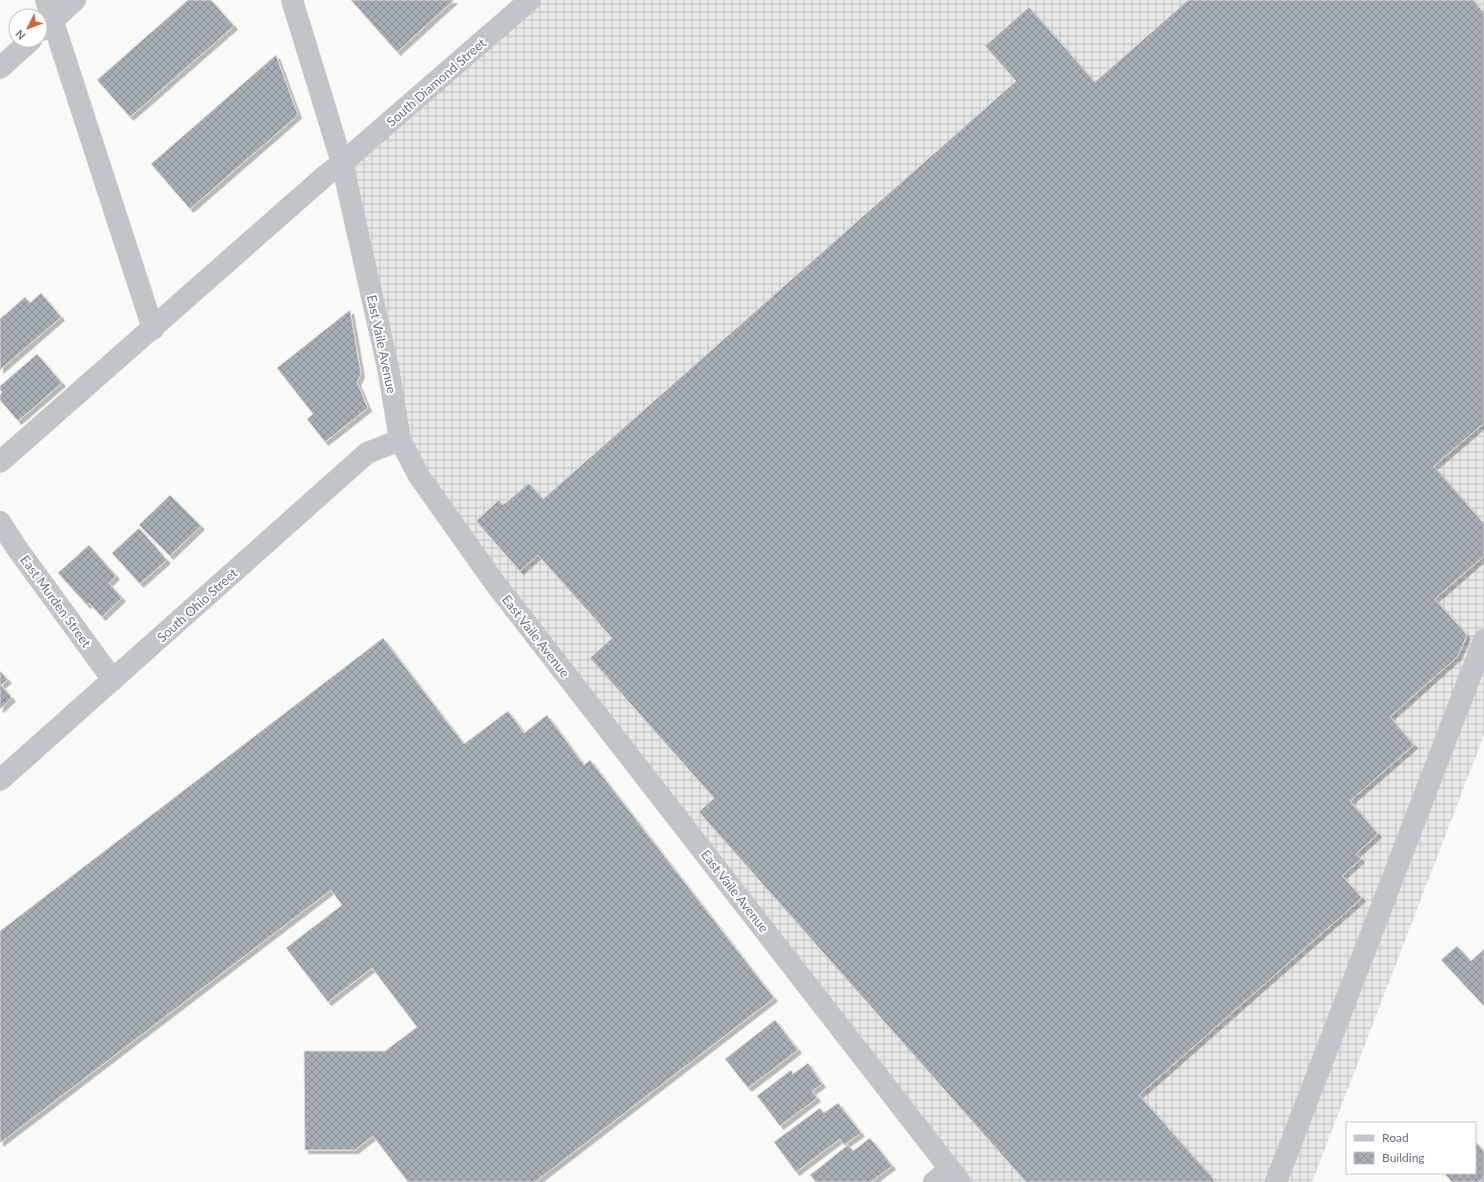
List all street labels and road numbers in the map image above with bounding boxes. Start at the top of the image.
street label: South Diamond Street [383,34,489,129]
street label: East Vaile Avenue [364,293,400,395]
street label: East Murden Street [17,552,95,651]
street label: South Ohio Street [154,565,241,645]
street label: East Vaile Avenue [499,592,573,681]
street label: East Vaile Avenue [698,847,772,936]

